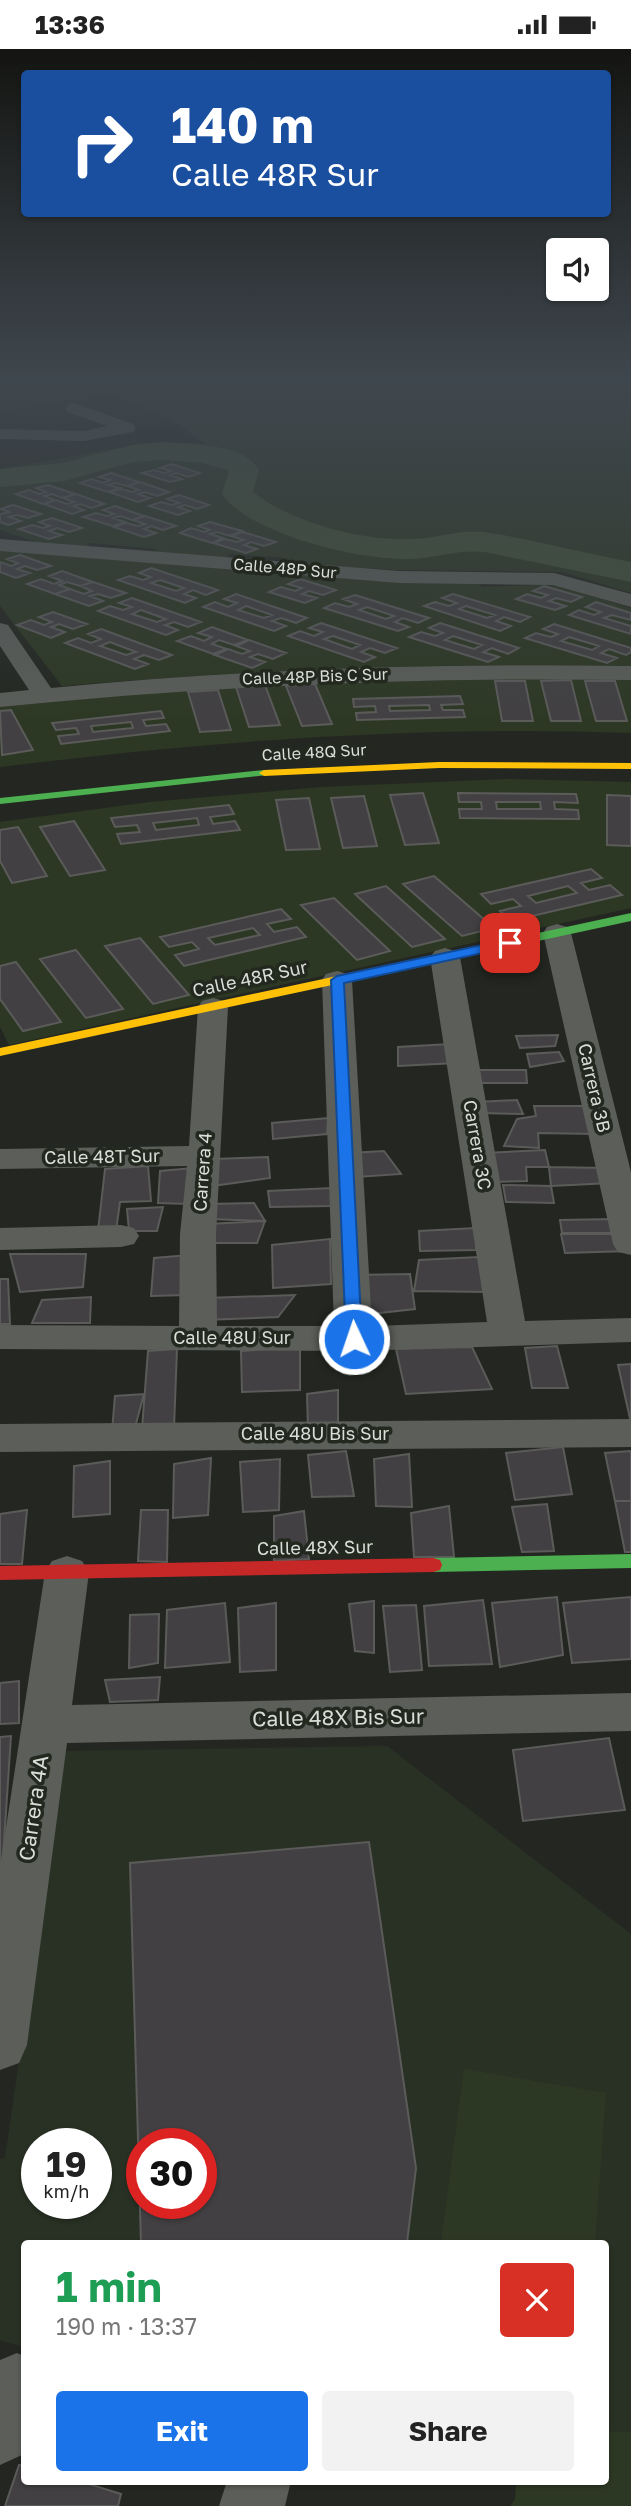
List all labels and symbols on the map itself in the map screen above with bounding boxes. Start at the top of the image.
street label: Calle 48P Sur [233,554,337,582]
street label: Calle 48P Bis C Sur [242,663,388,689]
street label: Calle 48Q Sur [261,739,367,765]
pin [480,913,540,973]
street label: Calle 48R Sur [190,955,309,1001]
street label: Carrera 3B [574,1041,616,1134]
street label: Carrera 3C [459,1098,497,1192]
street label: Carrera 4 [188,1132,216,1212]
street label: Calle 48T Sur [44,1144,160,1168]
position arrow [317,1302,391,1376]
street label: Calle 48U Sur [173,1326,291,1348]
street label: Calle 48U Bis Sur [241,1422,389,1444]
street label: Calle 48X Sur [257,1535,373,1559]
street label: Calle 48X Bis Sur [252,1703,424,1731]
street label: Carrera 4A [13,1753,53,1862]
speed limit sign: 30 [126,2128,217,2219]

